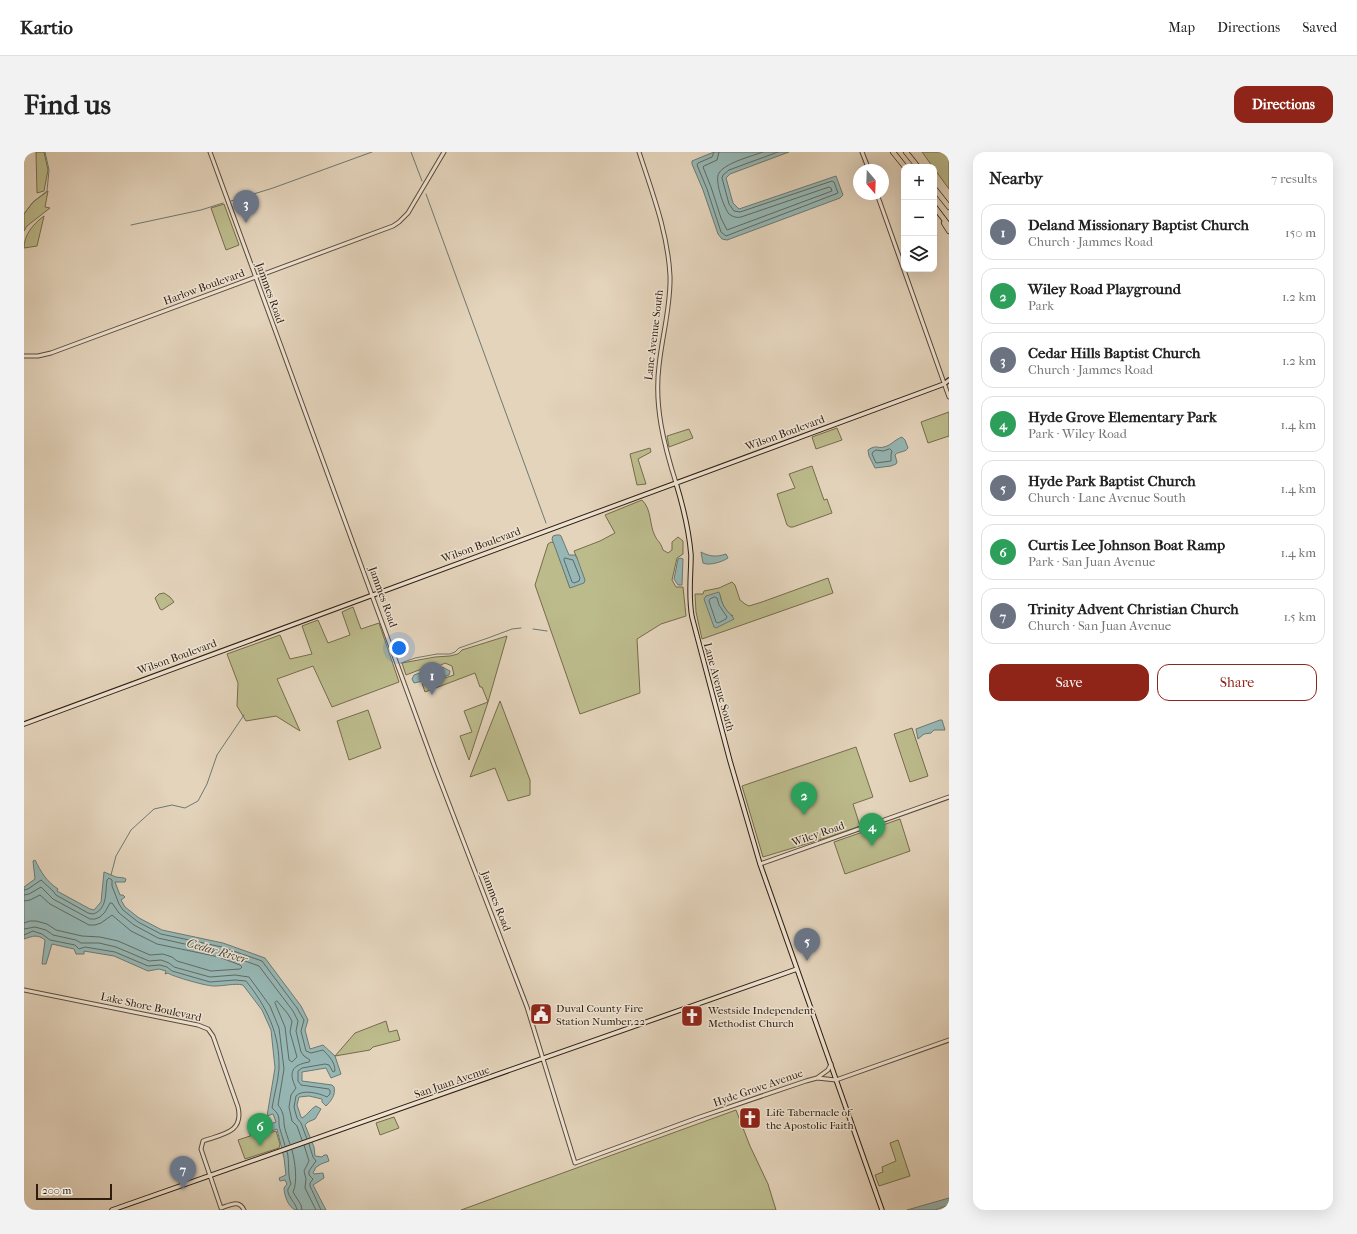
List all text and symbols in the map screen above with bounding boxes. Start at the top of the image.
text: Kartio [20,17,73,39]
text: Map [1168,19,1195,36]
text: Directions [1217,19,1280,36]
text: Saved [1302,19,1337,36]
button: Directions [1234,86,1333,123]
text: Find us [24,88,111,121]
north arrow [853,164,889,200]
map controls [901,164,937,272]
button: + [901,164,937,200]
text: Nearby [989,168,1043,188]
text: 7 results [1271,171,1317,186]
pin: 3 [233,190,259,223]
button: − [901,200,937,236]
text: Deland Missionary Baptist Church [1028,216,1249,234]
text: 1 [1001,225,1005,240]
text: 150 m [1285,225,1316,240]
text: Church · Jammes Road [1028,234,1153,249]
button: layers [901,236,937,272]
street label: Jammes Road [253,260,287,326]
street label: Harlow Boulevard [162,266,247,308]
text: Wiley Road Playground [1028,280,1181,298]
street label: Lane Avenue South [642,288,666,381]
text: 2 [1000,289,1006,304]
text: 1.2 km [1282,289,1316,304]
text: Park [1028,298,1054,313]
text: Cedar Hills Baptist Church [1028,344,1200,362]
text: 3 [1000,353,1006,368]
text: 1.2 km [1282,353,1316,368]
text: Church · Jammes Road [1028,362,1153,377]
text: Hyde Grove Elementary Park [1028,408,1217,426]
street label: Wilson Boulevard [743,412,827,454]
text: 4 [999,417,1007,432]
text: 1.4 km [1281,417,1316,432]
text: Park · Wiley Road [1028,426,1127,441]
text: Hyde Park Baptist Church [1028,472,1196,490]
text: 5 [1000,481,1006,496]
text: 1.4 km [1281,481,1316,496]
text: Church · Lane Avenue South [1028,490,1186,505]
street label: Wilson Boulevard [439,524,523,566]
text: Curtis Lee Johnson Boat Ramp [1028,536,1225,554]
text: 6 [999,545,1007,560]
text: 1.4 km [1281,545,1316,560]
text: Park · San Juan Avenue [1028,554,1155,569]
street label: Jammes Road [366,564,400,630]
text: Trinity Advent Christian Church [1028,600,1239,618]
text: 7 [1000,609,1006,624]
text: 1.5 km [1283,609,1316,624]
text: Church · San Juan Avenue [1028,618,1171,633]
street label: Wilson Boulevard [135,636,219,678]
your location [389,638,409,658]
street label: Lane Avenue South [701,641,737,734]
pin: 1 [419,662,445,695]
button: Save [989,664,1149,701]
button: Share [1157,664,1317,701]
pin: 2 [791,782,817,815]
pin: 4 [859,813,885,846]
street label: Wiley Road [789,819,847,849]
street label: Jammes Road [478,868,514,934]
pin: 5 [794,928,820,961]
water label: Cedar River [185,936,250,967]
street label: Lake Shore Boulevard [99,990,204,1024]
public building icon: Duval County Fire Station Number 22 [528,1001,554,1027]
place label: Duval County Fire Station Number 22 [556,1002,645,1028]
church icon: Westside Independent Methodist Church [679,1003,705,1029]
place label: Westside Independent Methodist Church [707,1004,814,1030]
street label: San Juan Avenue [413,1063,492,1101]
street label: Hyde Grove Avenue [711,1066,805,1109]
church icon: Life Tabernacle of the Apostolic Faith [737,1105,763,1131]
place label: Life Tabernacle of the Apostolic Faith [766,1106,854,1132]
pin: 6 [247,1113,273,1146]
pin: 7 [170,1156,196,1189]
scale bar [36,1182,112,1201]
text: 200 m [42,1184,71,1197]

